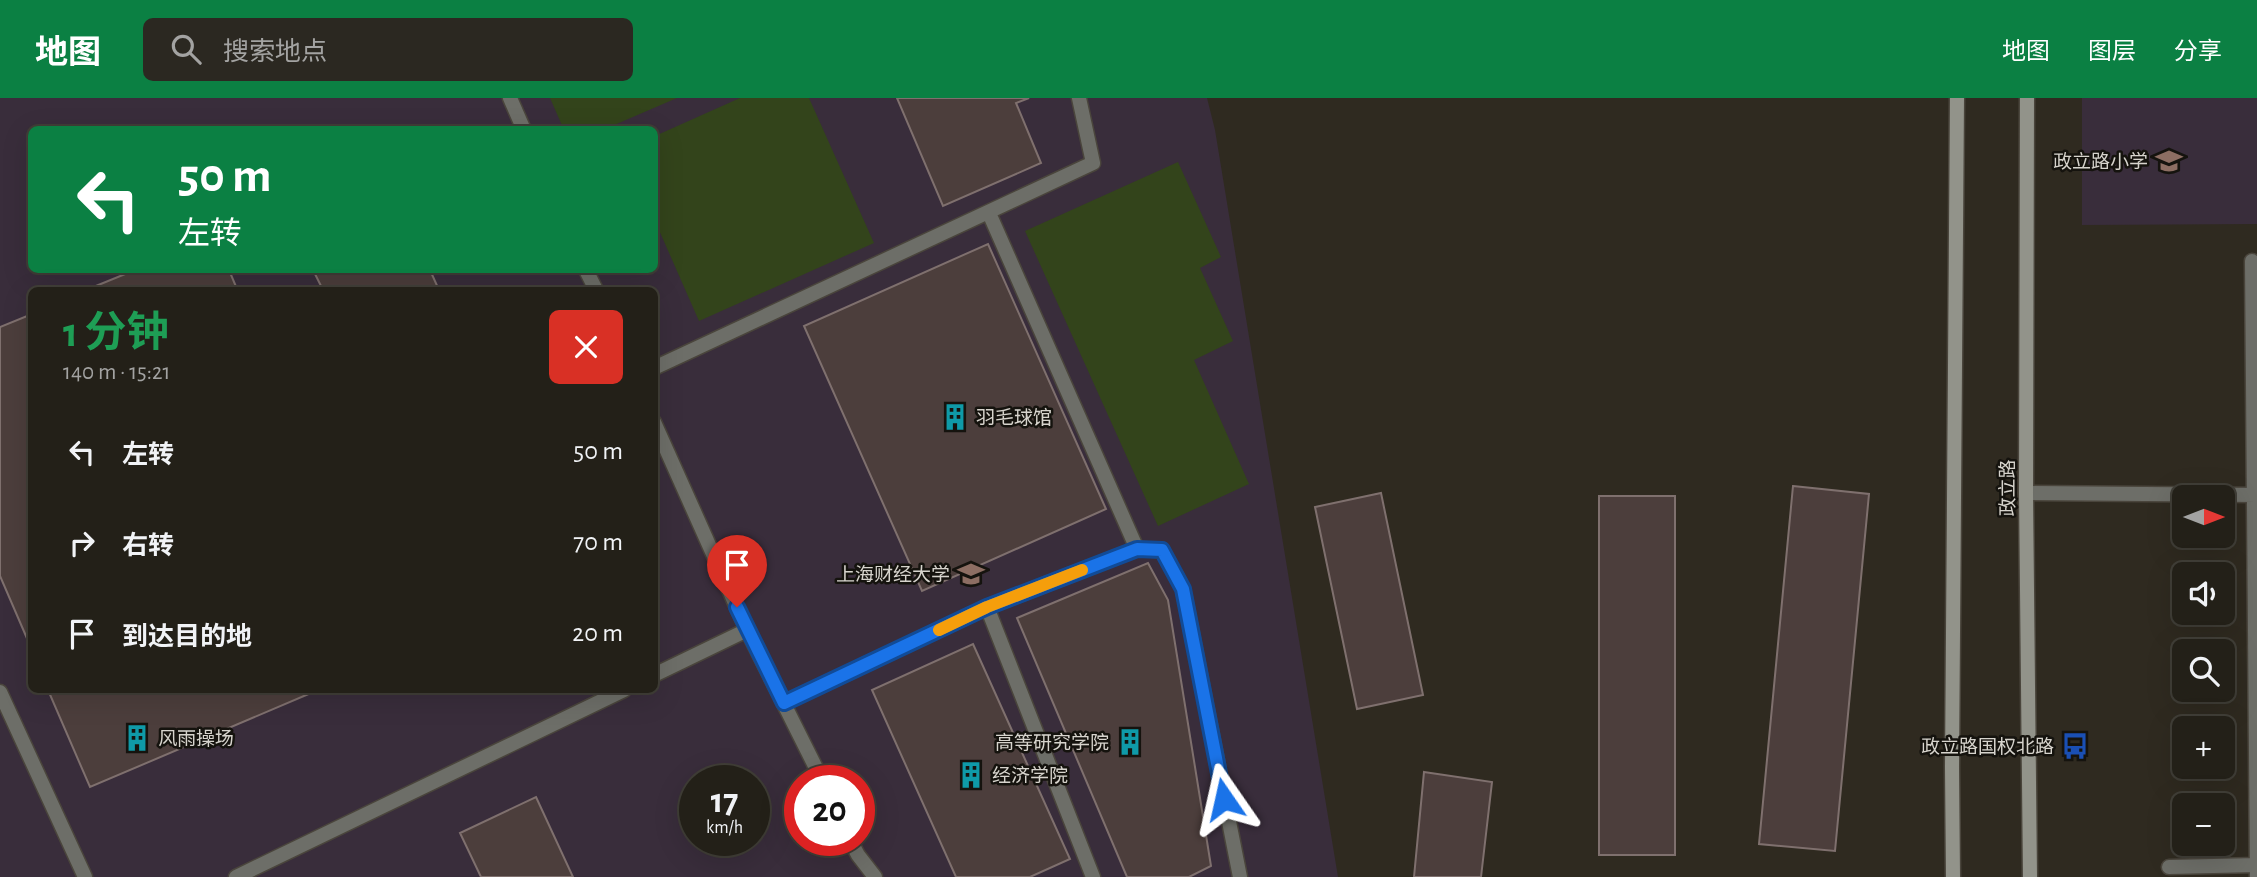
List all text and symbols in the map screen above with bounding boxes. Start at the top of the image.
search box [143,18,633,81]
icon: search [167,30,205,68]
text: 地图 [35,37,101,70]
text: 搜索地点 [223,39,327,65]
text: 地图 [2002,40,2050,64]
text: 图层 [2088,40,2136,64]
text: 分享 [2174,40,2222,64]
school or university icon: 政立路小学 [2154,146,2184,176]
place label: 政立路小学 [2053,151,2148,172]
text: 50 m [178,152,272,201]
icon: left [63,154,154,245]
text: 左转 [178,218,242,250]
button: close [549,310,623,384]
text: 1 分钟 [63,312,168,354]
text: 140 m · 15:21 [63,361,170,384]
building icon: 羽毛球馆 [940,402,970,432]
place label: 羽毛球馆 [976,407,1052,428]
icon: left [63,433,101,471]
text: 50 m [573,438,623,464]
text: 左转 [122,442,174,468]
street label: 政立路 [1997,459,2018,517]
north arrow [2172,485,2235,548]
map controls [2172,485,2235,856]
icon: right [63,524,101,562]
text: 70 m [573,529,623,555]
text: 右转 [122,533,174,559]
pin [707,535,767,607]
icon: arrive [718,546,756,584]
school or university icon: 上海财经大学 [956,559,986,589]
button: sound [2172,562,2235,625]
place label: 上海财经大学 [836,564,950,585]
icon: arrive [63,615,101,653]
text: 20 m [572,620,623,646]
text: 到达目的地 [122,624,252,650]
button: search [2172,639,2235,702]
button: + [2172,716,2235,779]
building icon: 风雨操场 [122,723,152,753]
building icon: 高等研究学院 [1115,727,1145,757]
place label: 风雨操场 [158,729,234,749]
bus stop icon: 政立路国权北路 [2060,731,2090,761]
place label: 高等研究学院 [995,732,1109,753]
place label: 政立路国权北路 [1921,736,2054,757]
building icon: 经济学院 [956,760,986,790]
position arrow [1187,762,1261,836]
speed limit sign: 20 [784,765,875,856]
place label: 经济学院 [992,765,1068,786]
text: 17 [711,784,738,819]
button: − [2172,793,2235,856]
text: km/h [706,819,743,837]

